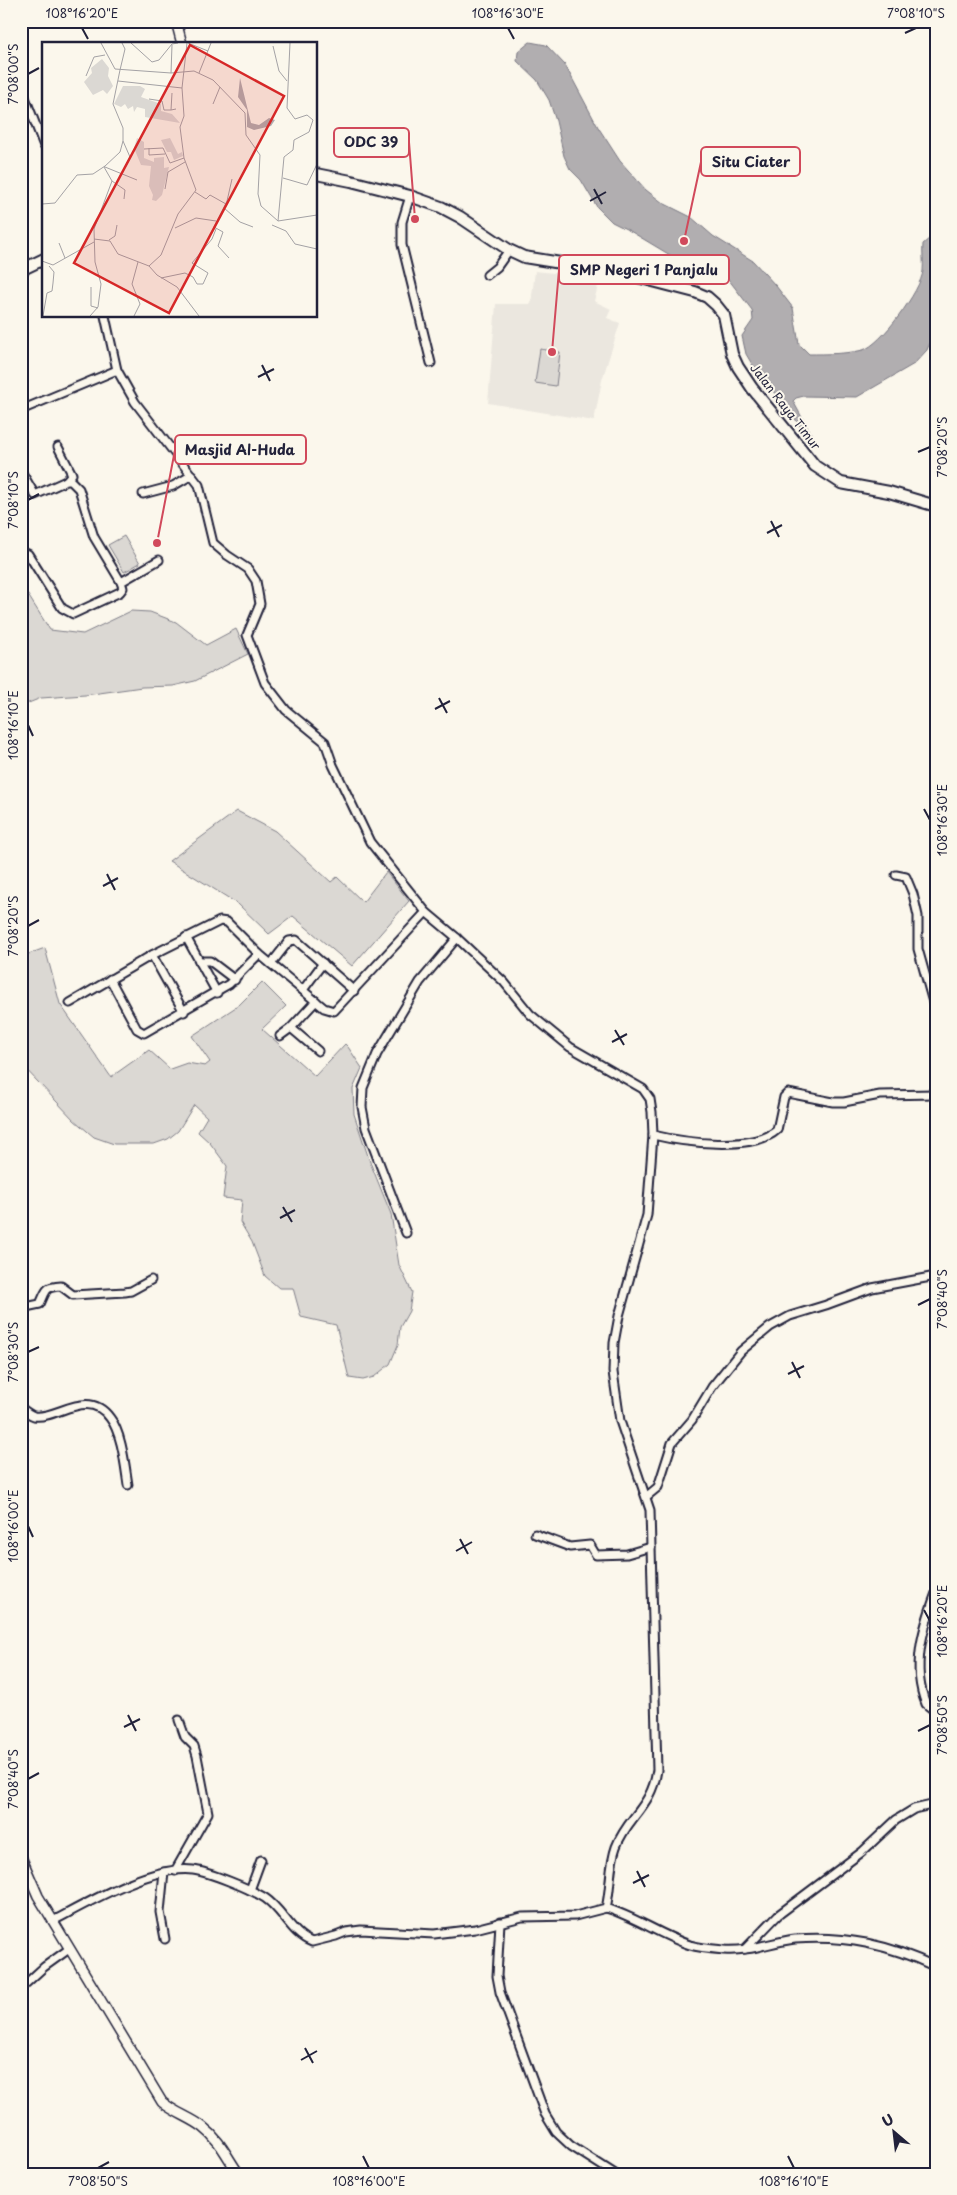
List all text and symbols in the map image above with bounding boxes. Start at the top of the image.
text: 108°16'20"E [46,4,118,22]
text: 108°16'30"E [472,4,544,22]
text: 7°08'10"S [887,4,945,22]
inset map [42,42,318,318]
text: 7°08'00"S [4,44,22,104]
callout: ODC 39 [334,128,409,157]
text: ODC 39 [344,131,398,152]
callout: Situ Ciater [701,147,800,176]
text: Situ Ciater [712,151,791,172]
callout: SMP Negeri 1 Panjalu [559,255,729,284]
text: SMP Negeri 1 Panjalu [570,259,718,280]
street label: Jalan Raya Timur [746,359,825,454]
text: 7°08'20"S [933,417,951,477]
callout: Masjid Al-Huda [175,435,306,464]
text: Masjid Al-Huda [185,439,296,460]
text: 7°08'10"S [4,471,22,529]
text: 108°16'10"E [4,690,22,760]
text: 108°16'30"E [933,784,951,856]
text: 7°08'20"S [4,896,22,956]
text: 7°08'40"S [933,1269,951,1329]
text: 7°08'30"S [4,1322,22,1382]
text: 108°16'00"E [4,1490,22,1562]
text: 108°16'20"E [933,1585,951,1657]
text: 7°08'50"S [933,1695,951,1755]
text: 7°08'40"S [4,1749,22,1809]
north arrow [870,2108,920,2158]
text: U [878,2108,897,2132]
text: 7°08'50"S [68,2172,128,2190]
text: 108°16'00"E [333,2172,405,2190]
text: 108°16'10"E [759,2172,829,2190]

